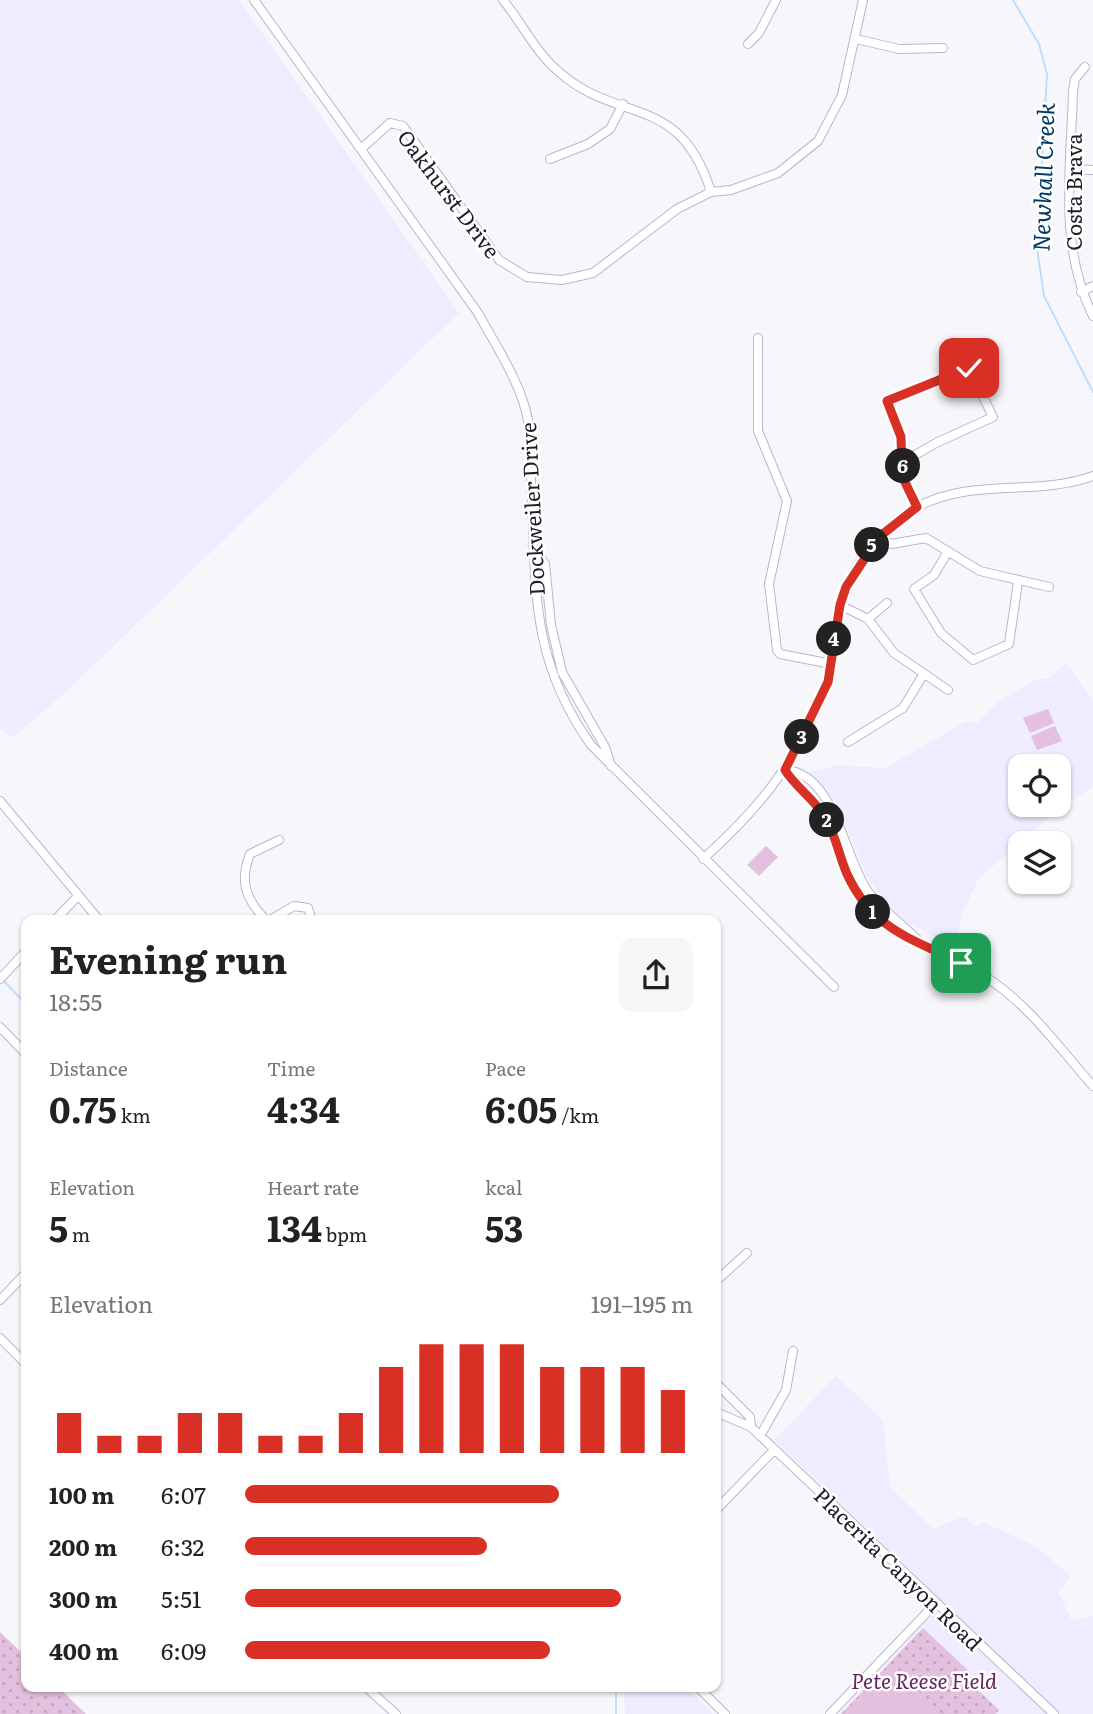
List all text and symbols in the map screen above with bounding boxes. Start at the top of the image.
water label: Newhall Creek [1022,101,1062,252]
street label: Oakhurst Drive [391,122,509,264]
street label: Costa Brava [1057,133,1088,251]
pin [939,338,999,398]
icon: check [950,349,988,387]
street label: Dockweiler Drive [511,421,551,597]
pin: 6 [886,448,920,484]
text: 6 [897,451,908,479]
pin: 5 [854,528,890,562]
text: 5 [866,530,877,558]
pin: 4 [816,622,852,656]
text: 4 [828,624,839,652]
pin: 3 [784,720,820,754]
text: 3 [796,722,807,750]
map controls [1008,754,1071,894]
button: locate [1008,754,1071,817]
pin: 2 [810,802,844,838]
text: 2 [821,805,832,833]
button: layers [1008,831,1071,894]
pin: 1 [856,894,890,930]
text: 1 [869,897,876,925]
text: Evening run [49,929,287,986]
pin [931,933,991,993]
button: share [619,938,693,1012]
icon: arrive [942,944,980,982]
text: 18:55 [49,984,102,1018]
text: Distance [49,1054,128,1082]
text: Time [267,1054,315,1082]
text: Pace [485,1054,526,1082]
text: 0.75 [49,1082,117,1134]
text: 4:34 [267,1082,340,1134]
text: 6:05 [485,1082,557,1134]
text: km [117,1101,151,1129]
text: /km [557,1101,599,1129]
text: Elevation [49,1173,135,1201]
text: Heart rate [267,1173,359,1201]
text: kcal [485,1173,522,1201]
text: 5 [49,1201,68,1253]
text: 134 [267,1201,322,1253]
text: 53 [485,1201,523,1253]
text: m [68,1220,90,1248]
text: bpm [322,1220,367,1248]
text: Elevation [49,1286,153,1320]
text: 191–195 m [591,1286,693,1320]
text: 100 m [49,1477,114,1511]
text: 6:07 [161,1477,206,1511]
street label: Placerita Canyon Road [808,1479,990,1657]
text: 200 m [49,1529,117,1563]
text: 6:32 [161,1529,204,1563]
text: 300 m [49,1581,118,1615]
text: 5:51 [161,1581,201,1615]
text: 400 m [49,1633,119,1667]
text: 6:09 [161,1633,206,1667]
park label: Pete Reese Field [851,1664,997,1695]

